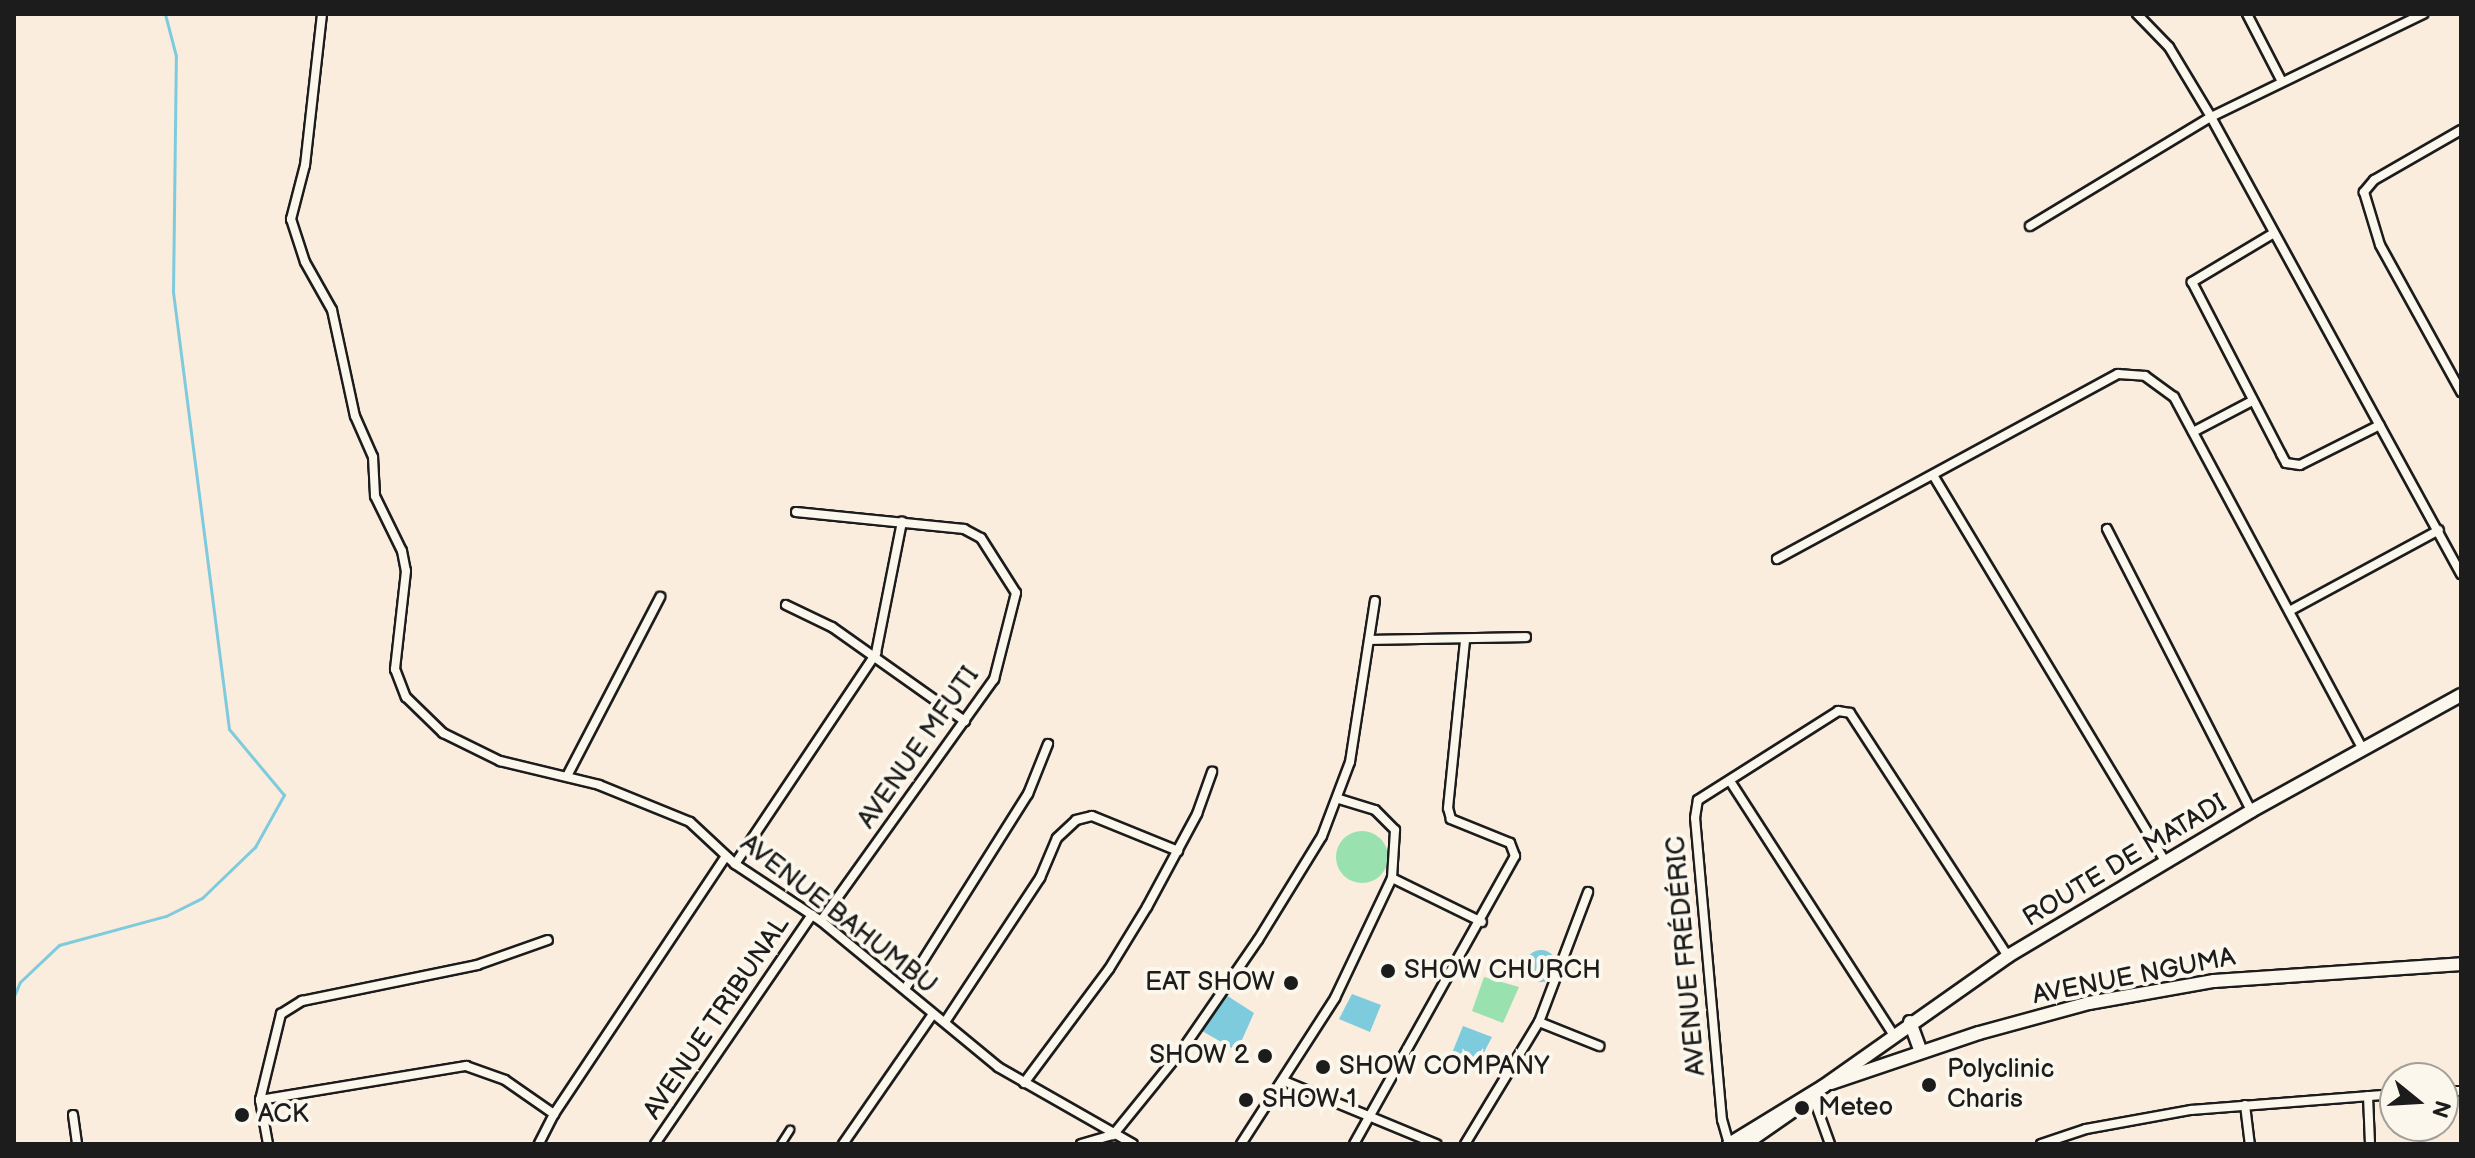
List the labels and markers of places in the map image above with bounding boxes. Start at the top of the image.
place label: SHOW CHURCH [1404,955,1601,987]
marker: SHOW CHURCH [1379,962,1397,980]
place label: EAT SHOW [1145,967,1275,999]
marker: EAT SHOW [1282,974,1300,992]
place label: SHOW 2 [1149,1040,1249,1072]
marker: SHOW 2 [1256,1047,1274,1065]
place label: SHOW COMPANY [1339,1051,1549,1083]
place label: Polyclinic Charis [1947,1054,2054,1116]
marker: SHOW COMPANY [1314,1058,1332,1076]
marker: Polyclinic Charis [1918,1074,1940,1096]
place label: SHOW 1 [1262,1084,1357,1116]
marker: SHOW 1 [1237,1091,1255,1109]
place label: Meteo [1818,1092,1893,1124]
place label: ACK [258,1099,308,1131]
marker: Meteo [1793,1099,1811,1117]
marker: ACK [233,1106,251,1124]

